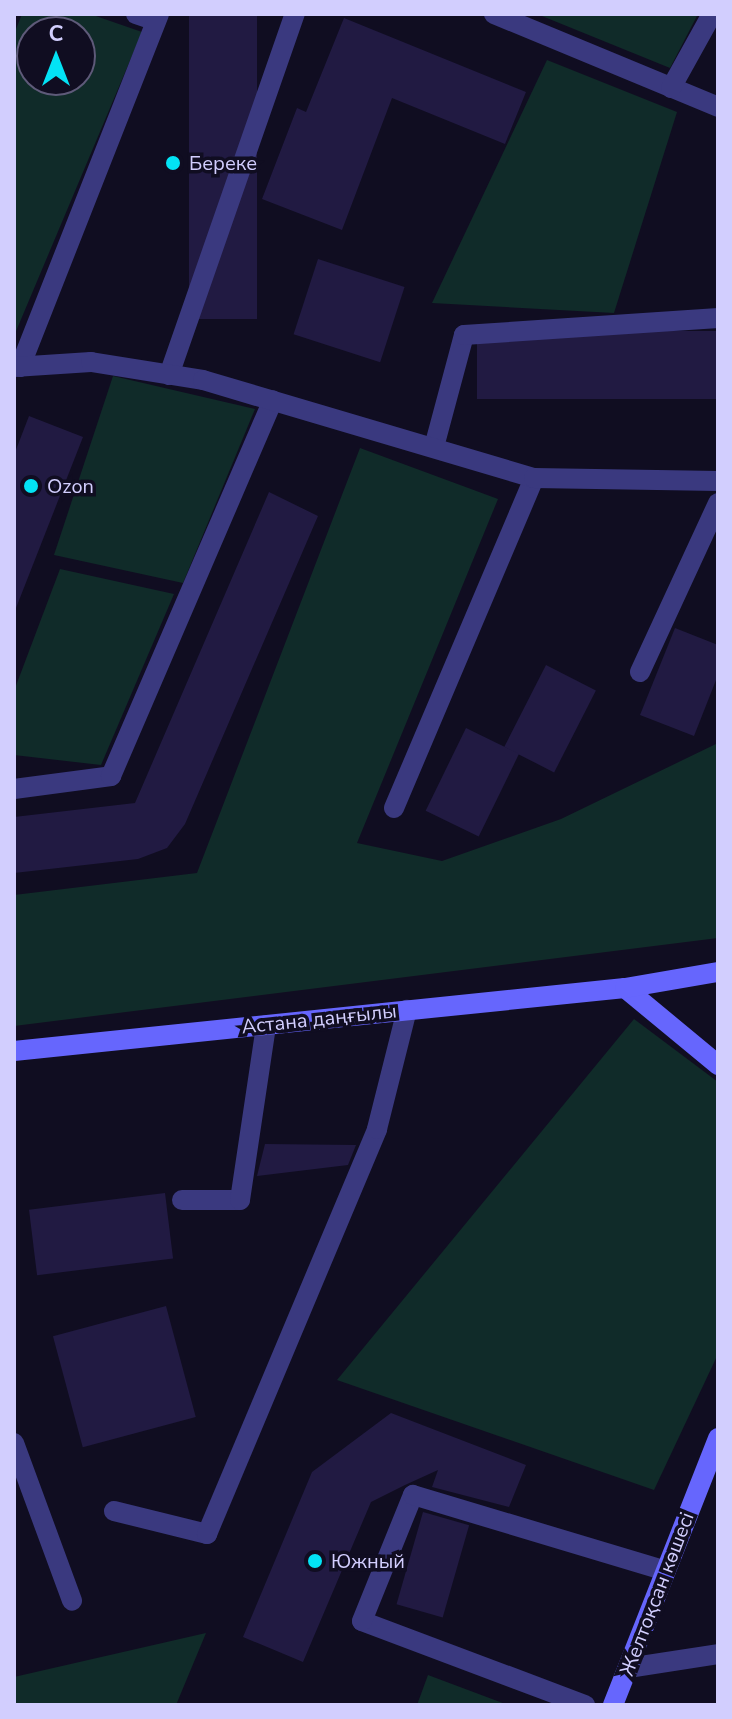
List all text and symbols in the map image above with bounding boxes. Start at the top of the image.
north arrow [16,16,96,96]
text: С [49,19,63,49]
place label: Береке [189,151,257,175]
marker: Береке [164,154,182,172]
place label: Ozon [47,474,94,498]
marker: Ozon [22,477,40,495]
street label: Астана даңғылы [240,999,398,1039]
street label: Желтоқсан көшесі [615,1509,699,1679]
place label: Южный [331,1549,405,1573]
marker: Южный [306,1552,324,1570]

